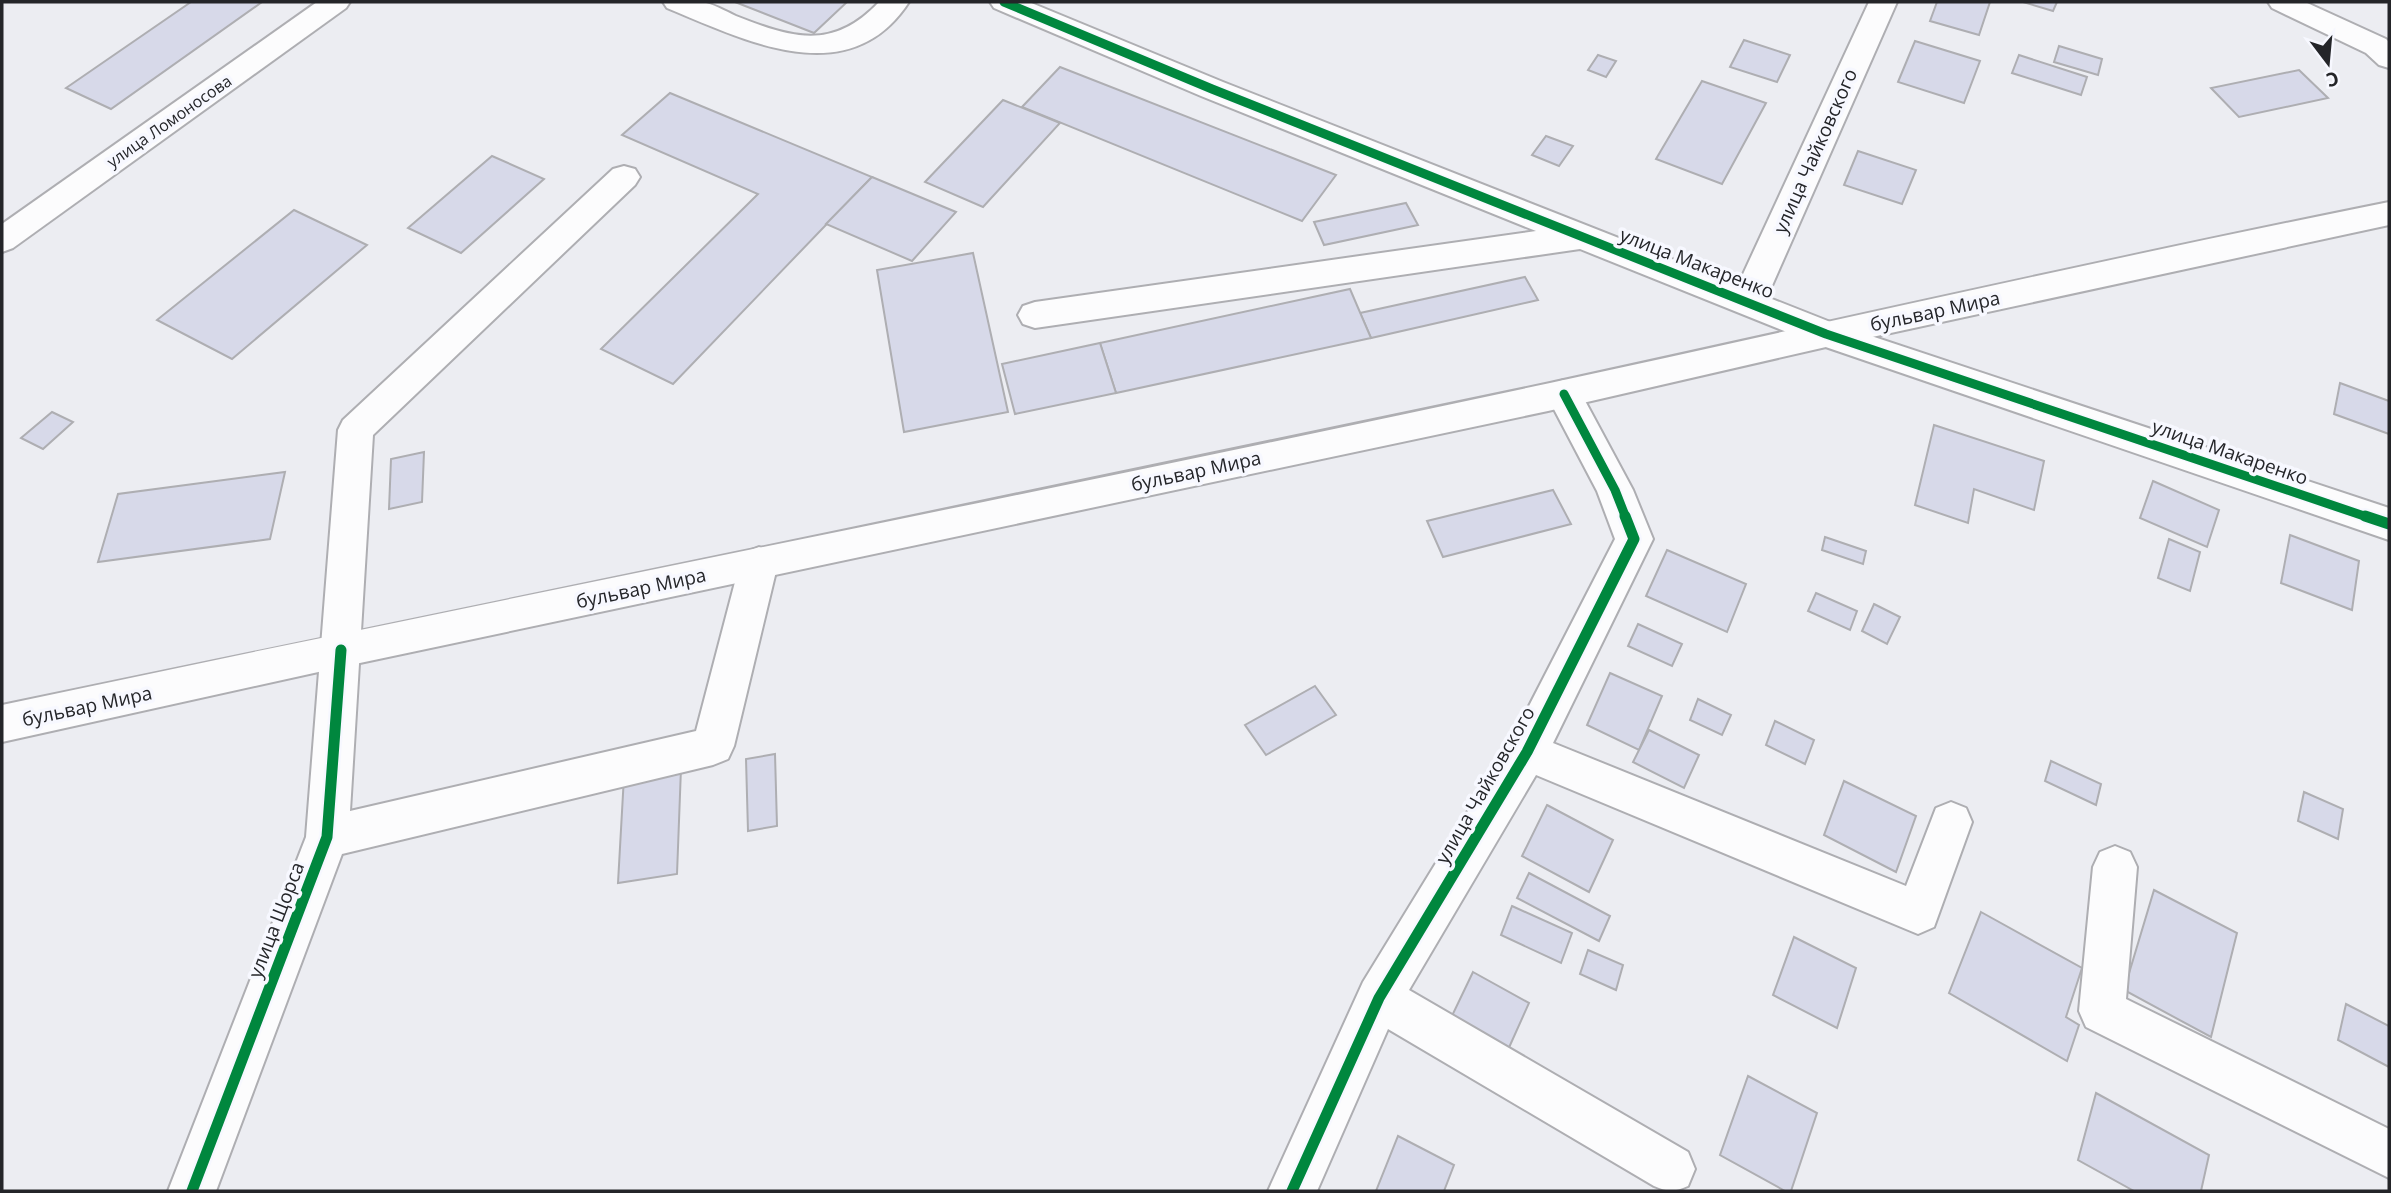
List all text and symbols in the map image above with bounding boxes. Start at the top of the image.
north arrow [2293,28,2363,98]
street label: улица Чайковского [1767,64,1863,238]
text: С [2323,65,2342,94]
street label: улица Ломоносова [102,70,236,172]
street label: улица Макаренко [1616,222,1778,304]
street label: бульвар Мира [1868,285,2002,337]
street label: улица Макаренко [2148,413,2312,491]
street label: бульвар Мира [1129,445,1263,497]
street label: бульвар Мира [574,562,708,614]
street label: бульвар Мира [20,680,154,732]
street label: улица Чайковского [1429,702,1541,868]
street label: улица Щорса [242,858,310,982]

